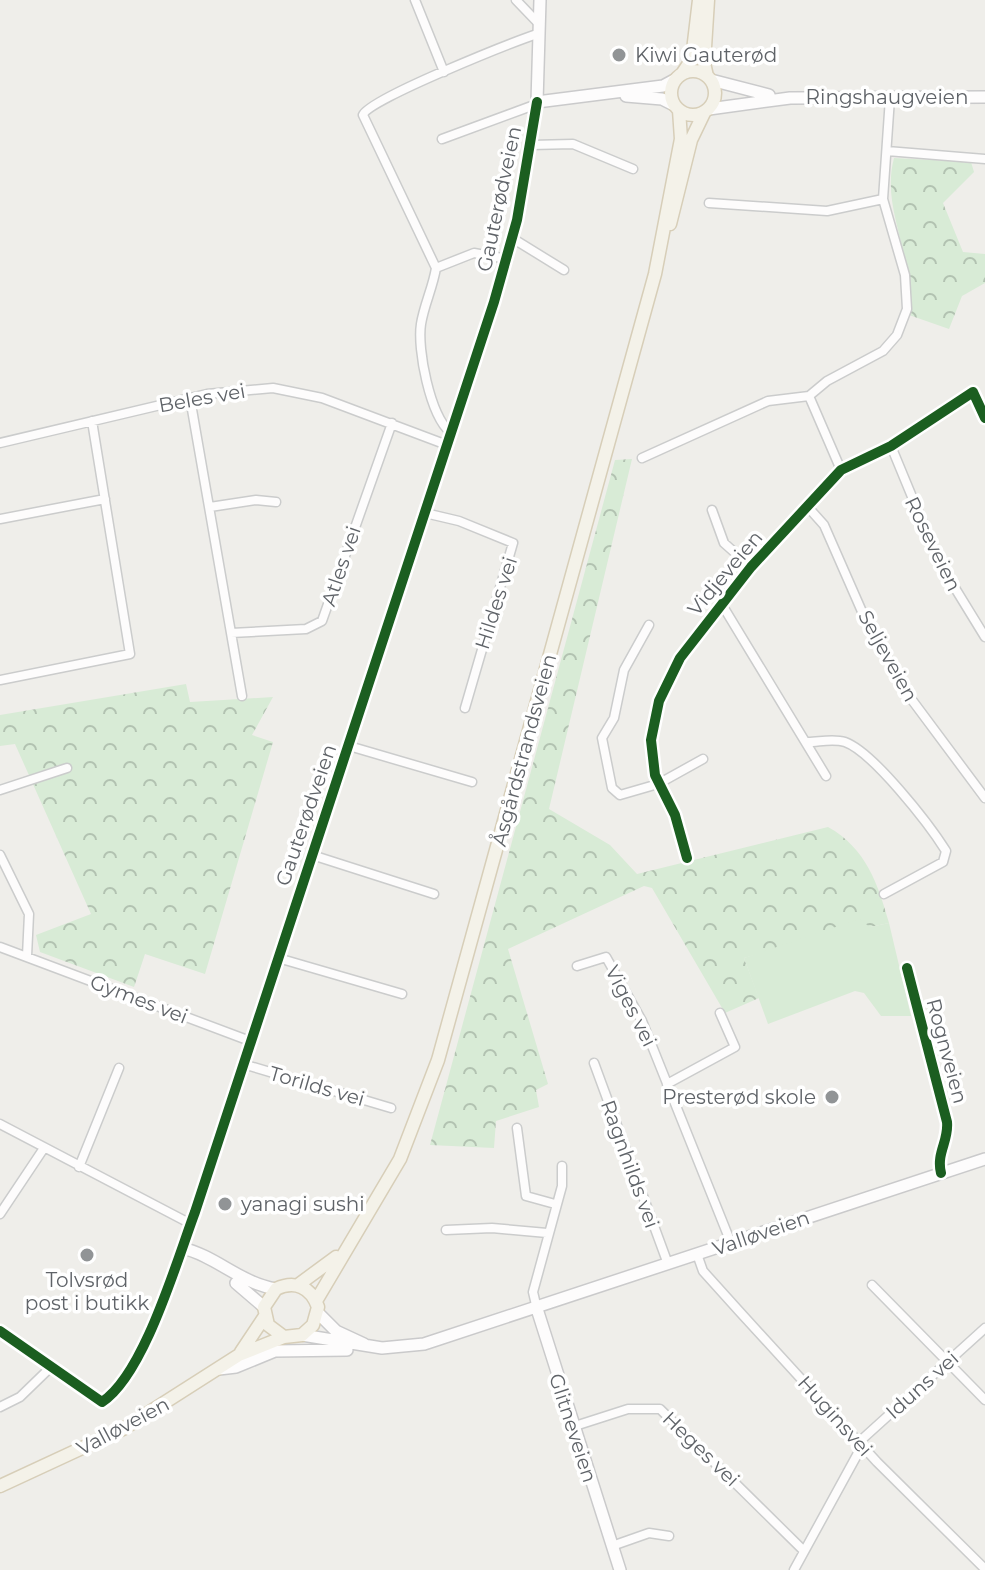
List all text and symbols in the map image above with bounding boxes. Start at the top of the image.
place label: Kiwi Gauterød [635,43,777,67]
marker: Kiwi Gauterød [610,46,628,64]
street label: Ringshaugveien [806,85,968,109]
street label: Gauterødveien [472,124,526,274]
street label: Beles vei [157,379,247,417]
street label: Roseveien [900,493,966,595]
street label: Atles vei [316,523,366,609]
street label: Vidjeveien [683,526,767,620]
street label: Hildes vei [470,554,522,652]
street label: Seljeveien [853,606,923,706]
street label: Åsgårdstrandsveien [486,651,561,849]
street label: Gauterødveien [271,741,341,889]
street label: Viges vei [600,961,662,1051]
street label: Gymes vei [87,969,191,1029]
street label: Rognveien [921,996,973,1106]
street label: Torilds vei [267,1061,367,1111]
place label: Presterød skole [662,1085,816,1109]
marker: Presterød skole [823,1088,841,1106]
street label: Ragnhilds vei [596,1097,664,1231]
place label: yanagi sushi [240,1192,365,1216]
marker: yanagi sushi [216,1195,234,1213]
street label: Valløveien [709,1205,813,1261]
marker: Tolvsrød post i butikk [78,1246,96,1264]
place label: Tolvsrød post i butikk [25,1268,149,1315]
street label: Iduns vei [881,1346,963,1424]
street label: Glitneveien [544,1370,602,1486]
street label: Huginsvei [793,1371,877,1461]
street label: Valløveien [73,1392,173,1460]
street label: Heges vei [658,1407,744,1491]

